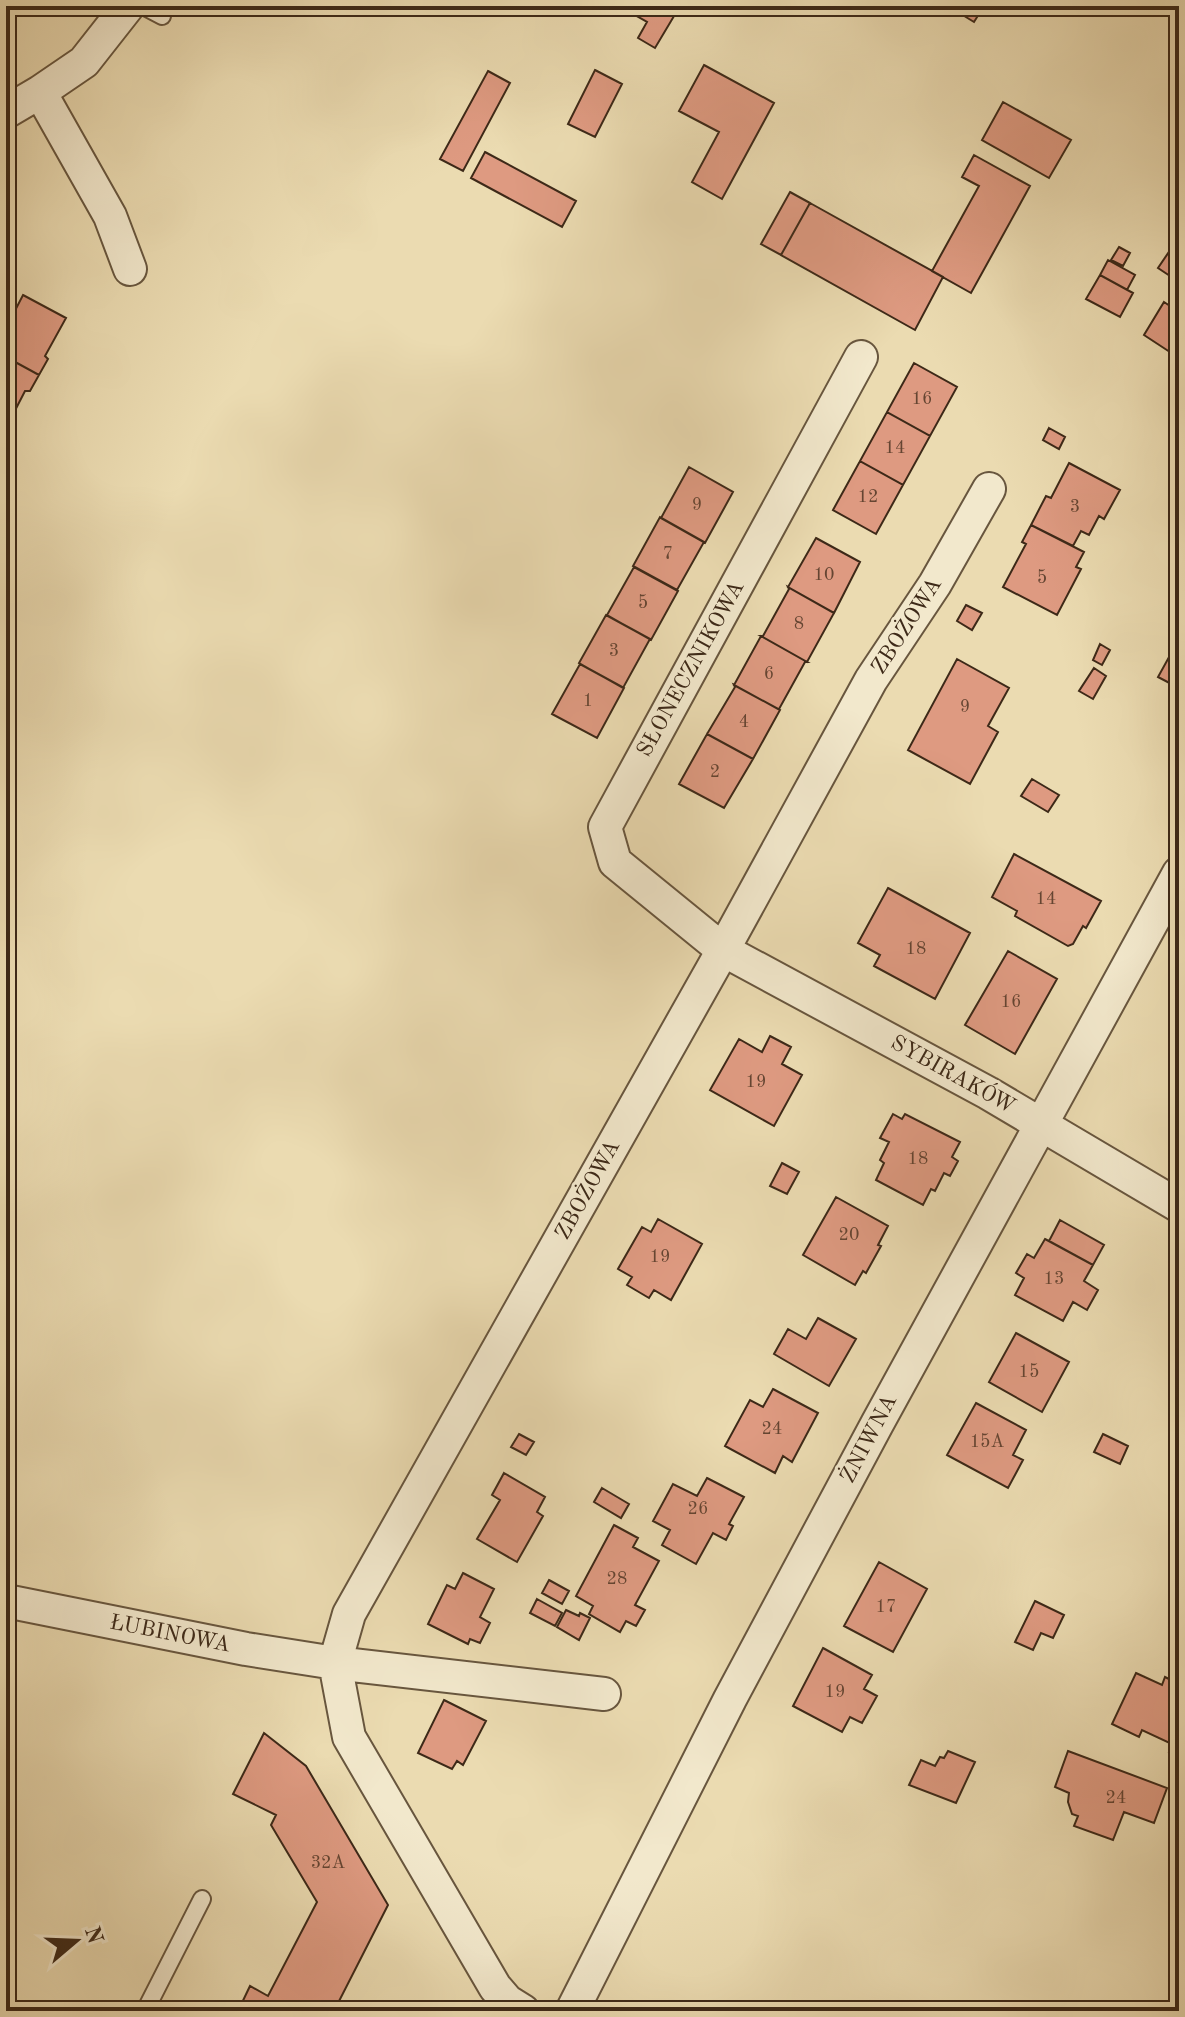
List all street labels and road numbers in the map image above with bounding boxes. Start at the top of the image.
street label: ZBOŻOWA [865,572,946,678]
street label: SŁONECZNIKOWA [633,577,749,761]
street label: SYBIRAKÓW [887,1028,1021,1118]
street label: ZBOŻOWA [549,1135,624,1243]
street label: ŻNIWNA [834,1390,901,1487]
street label: ŁUBINOWA [108,1612,232,1657]

